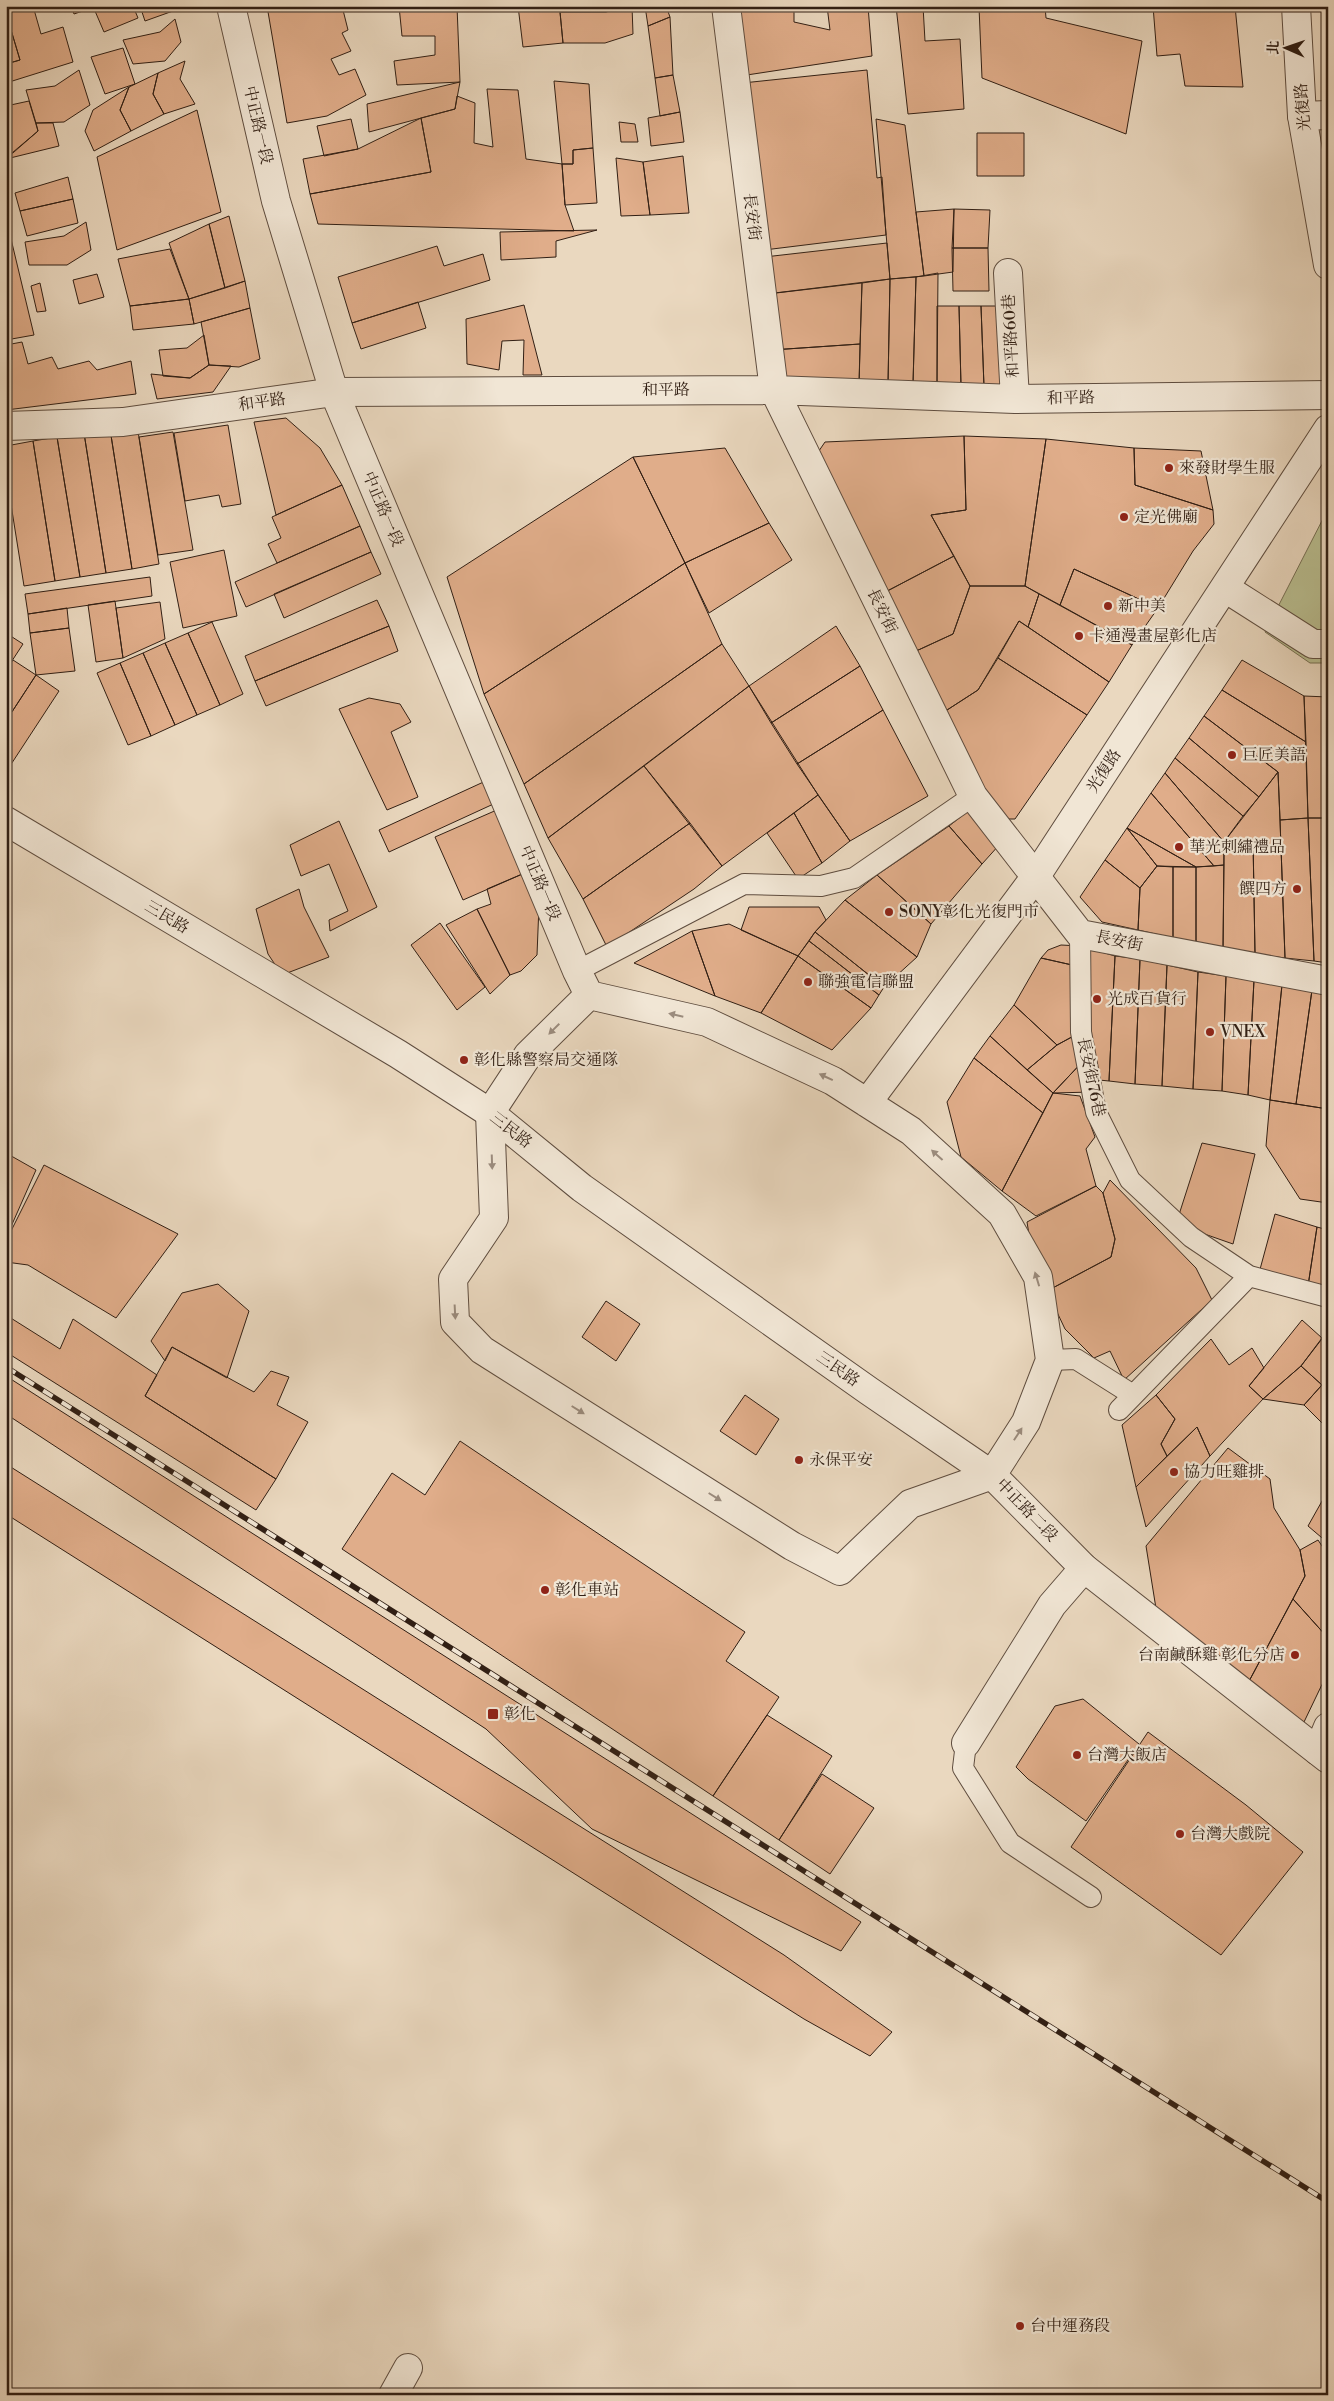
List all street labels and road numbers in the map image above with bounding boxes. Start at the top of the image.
street label: 光復路 [1291,82,1315,132]
street label: 中正路一段 [239,84,277,166]
street label: 長安街 [739,192,765,242]
street label: 和平路60巷 [999,293,1023,379]
street label: 和平路 [642,380,690,400]
street label: 和平路 [1047,388,1095,408]
street label: 和平路 [237,389,287,415]
street label: 中正路一段 [358,468,408,550]
street label: 長安街 [862,585,902,637]
street label: 光復路 [1083,745,1125,797]
street label: 中正路一段 [515,842,565,924]
street label: 三民路 [141,896,193,938]
street label: 長安街 [1094,927,1144,955]
street label: 長安街76巷 [1073,1035,1109,1119]
street label: 三民路 [486,1107,536,1153]
street label: 三民路 [813,1347,863,1391]
street label: 中正路二段 [992,1474,1062,1546]

